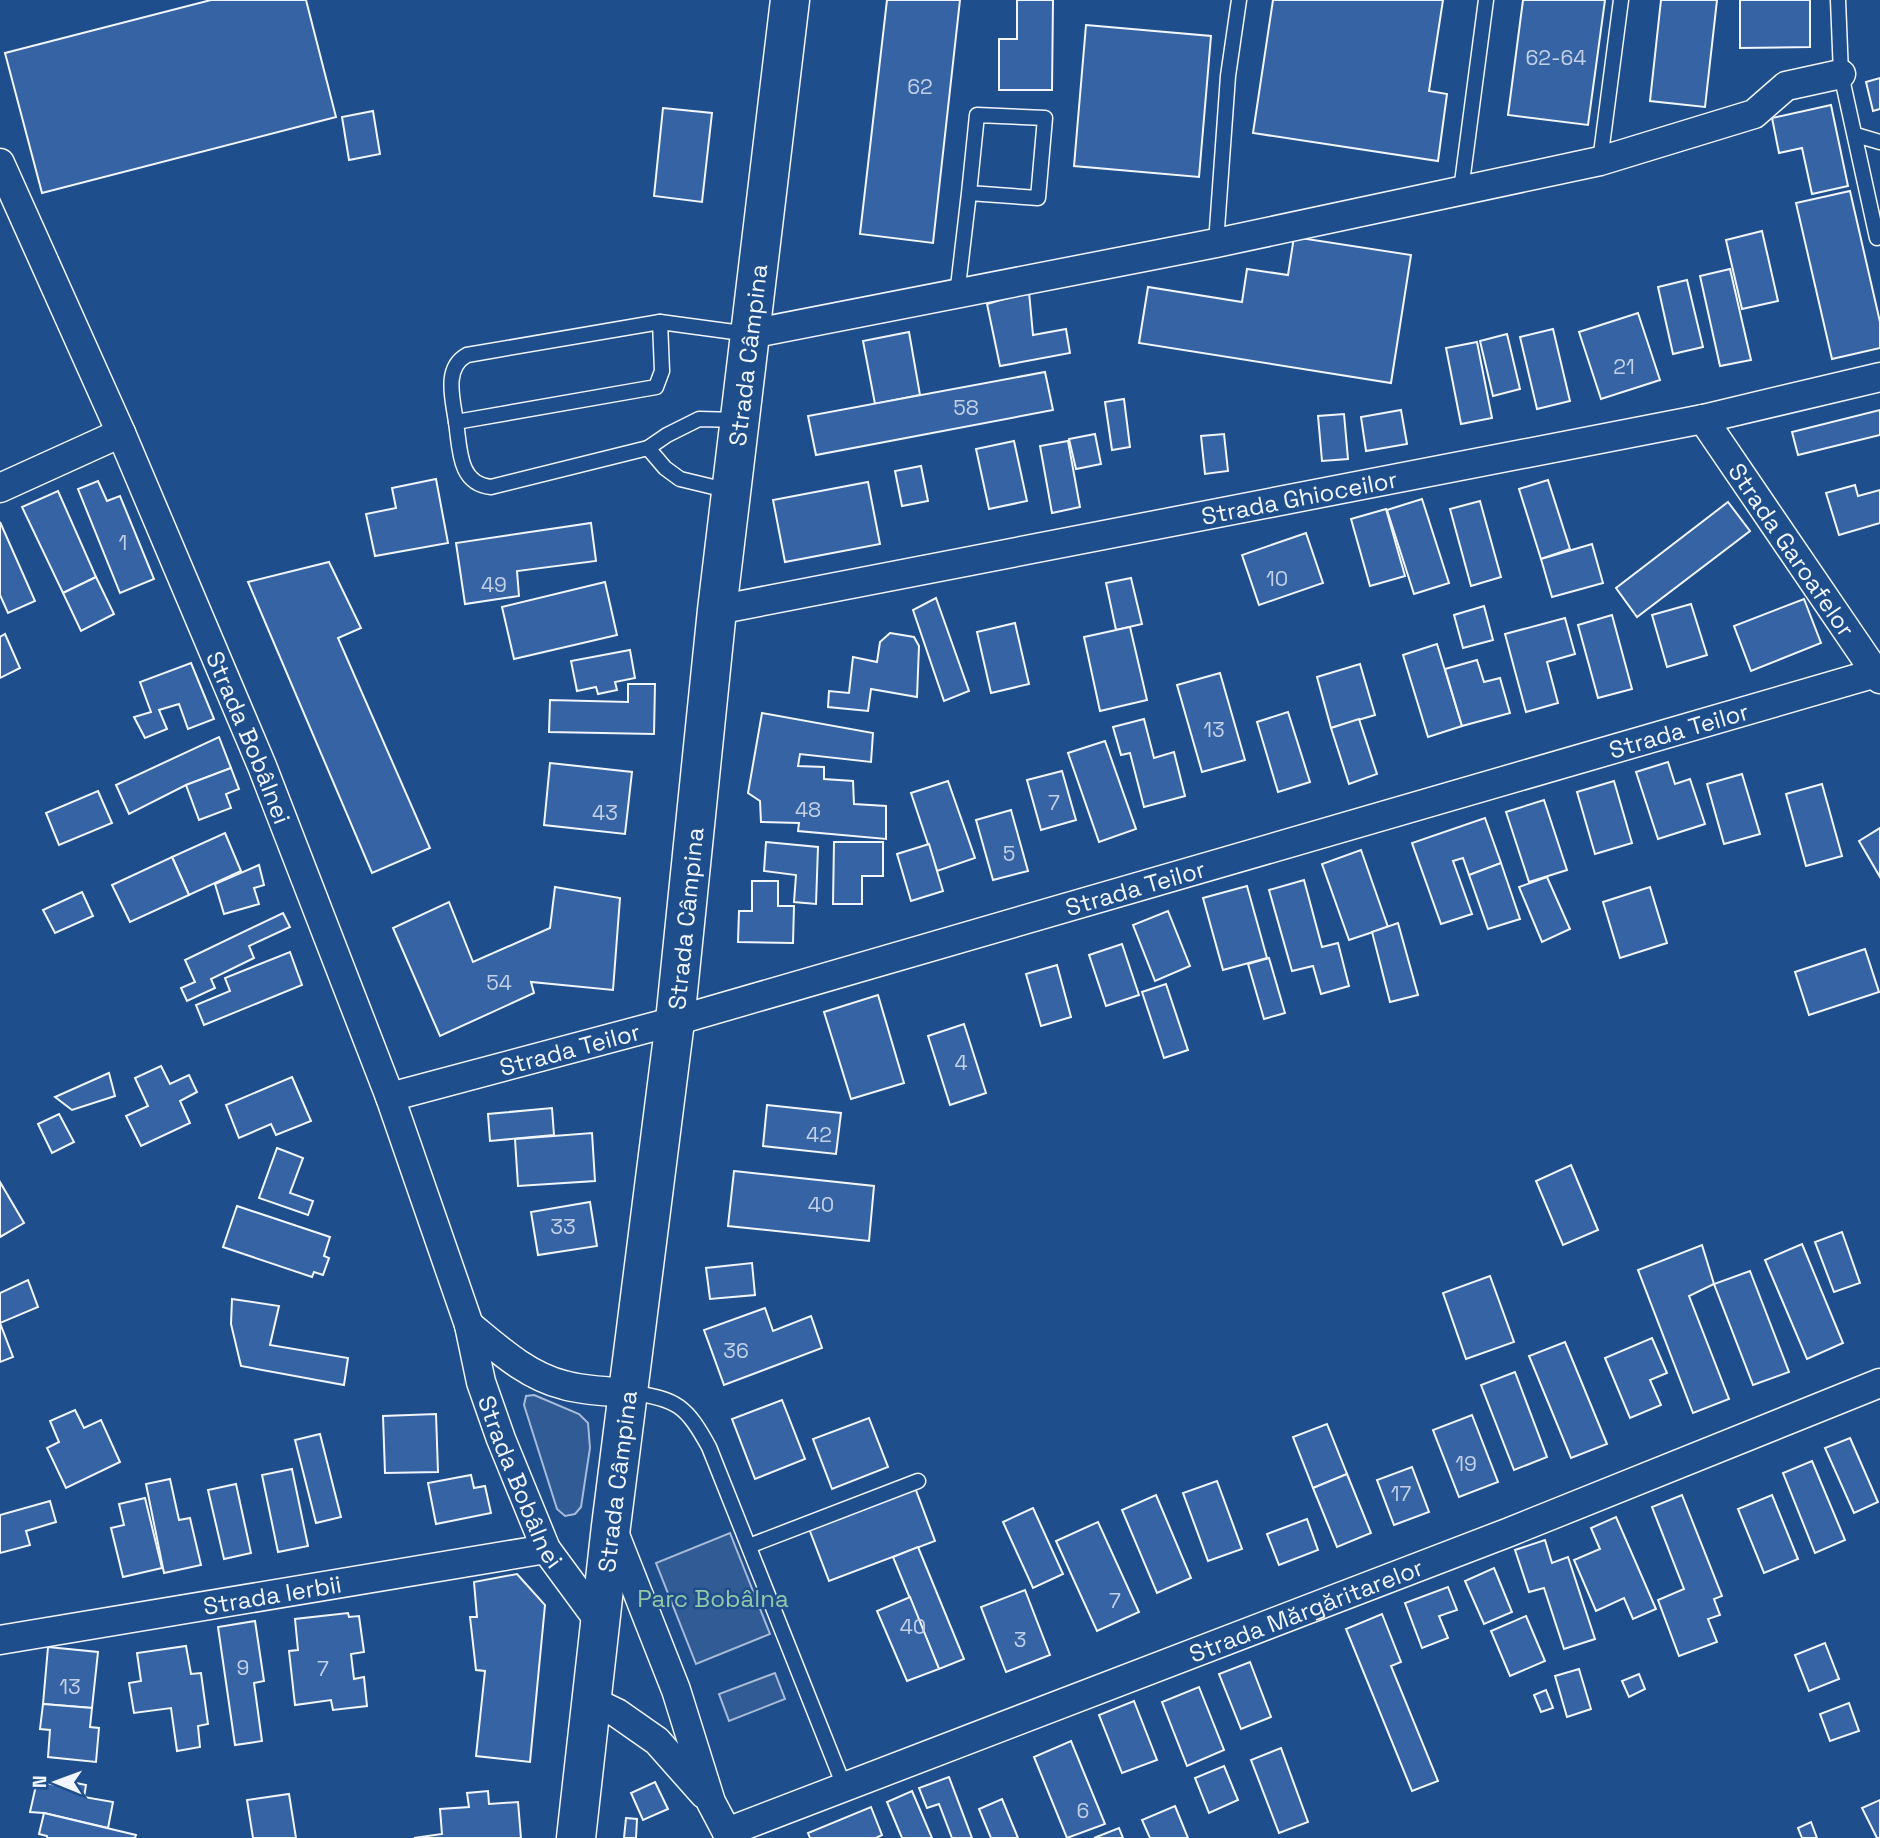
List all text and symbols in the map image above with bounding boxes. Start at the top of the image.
house number: 62-64 [1526,44,1586,71]
house number: 62 [907,73,933,100]
street label: Strada Câmpina [721,262,774,448]
house number: 21 [1613,353,1635,380]
house number: 58 [953,394,979,421]
street label: Strada Garoafelor [1722,457,1862,642]
street label: Strada Ghioceilor [1199,463,1400,531]
house number: 1 [119,529,127,556]
house number: 10 [1266,565,1288,592]
house number: 49 [481,571,507,598]
street label: Strada Bobâlnei [200,646,298,828]
street label: Strada Teilor [1605,695,1752,765]
house number: 13 [1203,716,1225,743]
house number: 7 [1048,789,1060,816]
house number: 48 [795,796,821,823]
house number: 43 [592,799,618,826]
street label: Strada Câmpina [661,826,710,1011]
house number: 5 [1003,840,1015,867]
street label: Strada Teilor [1061,853,1209,923]
house number: 54 [486,969,512,996]
street label: Strada Teilor [496,1016,643,1083]
house number: 4 [954,1049,968,1076]
house number: 42 [806,1121,832,1148]
house number: 40 [808,1191,834,1218]
house number: 33 [550,1213,576,1240]
house number: 36 [723,1337,749,1364]
street label: Strada Câmpina [590,1388,644,1574]
street label: Strada Bobâlnei [471,1391,570,1574]
house number: 19 [1455,1450,1477,1477]
house number: 17 [1391,1480,1411,1507]
street label: Strada Mărgăritarelor [1185,1551,1427,1669]
street label: Strada Ierbii [201,1568,344,1621]
park label: Parc Bobâlna [637,1583,789,1614]
house number: 7 [1109,1587,1121,1614]
house number: 40 [900,1613,926,1640]
house number: 3 [1014,1626,1026,1653]
house number: 9 [237,1654,249,1681]
house number: 7 [317,1655,329,1682]
house number: 13 [59,1673,81,1700]
north arrow [21,1747,91,1817]
text: N [27,1775,52,1788]
house number: 6 [1077,1797,1089,1824]

